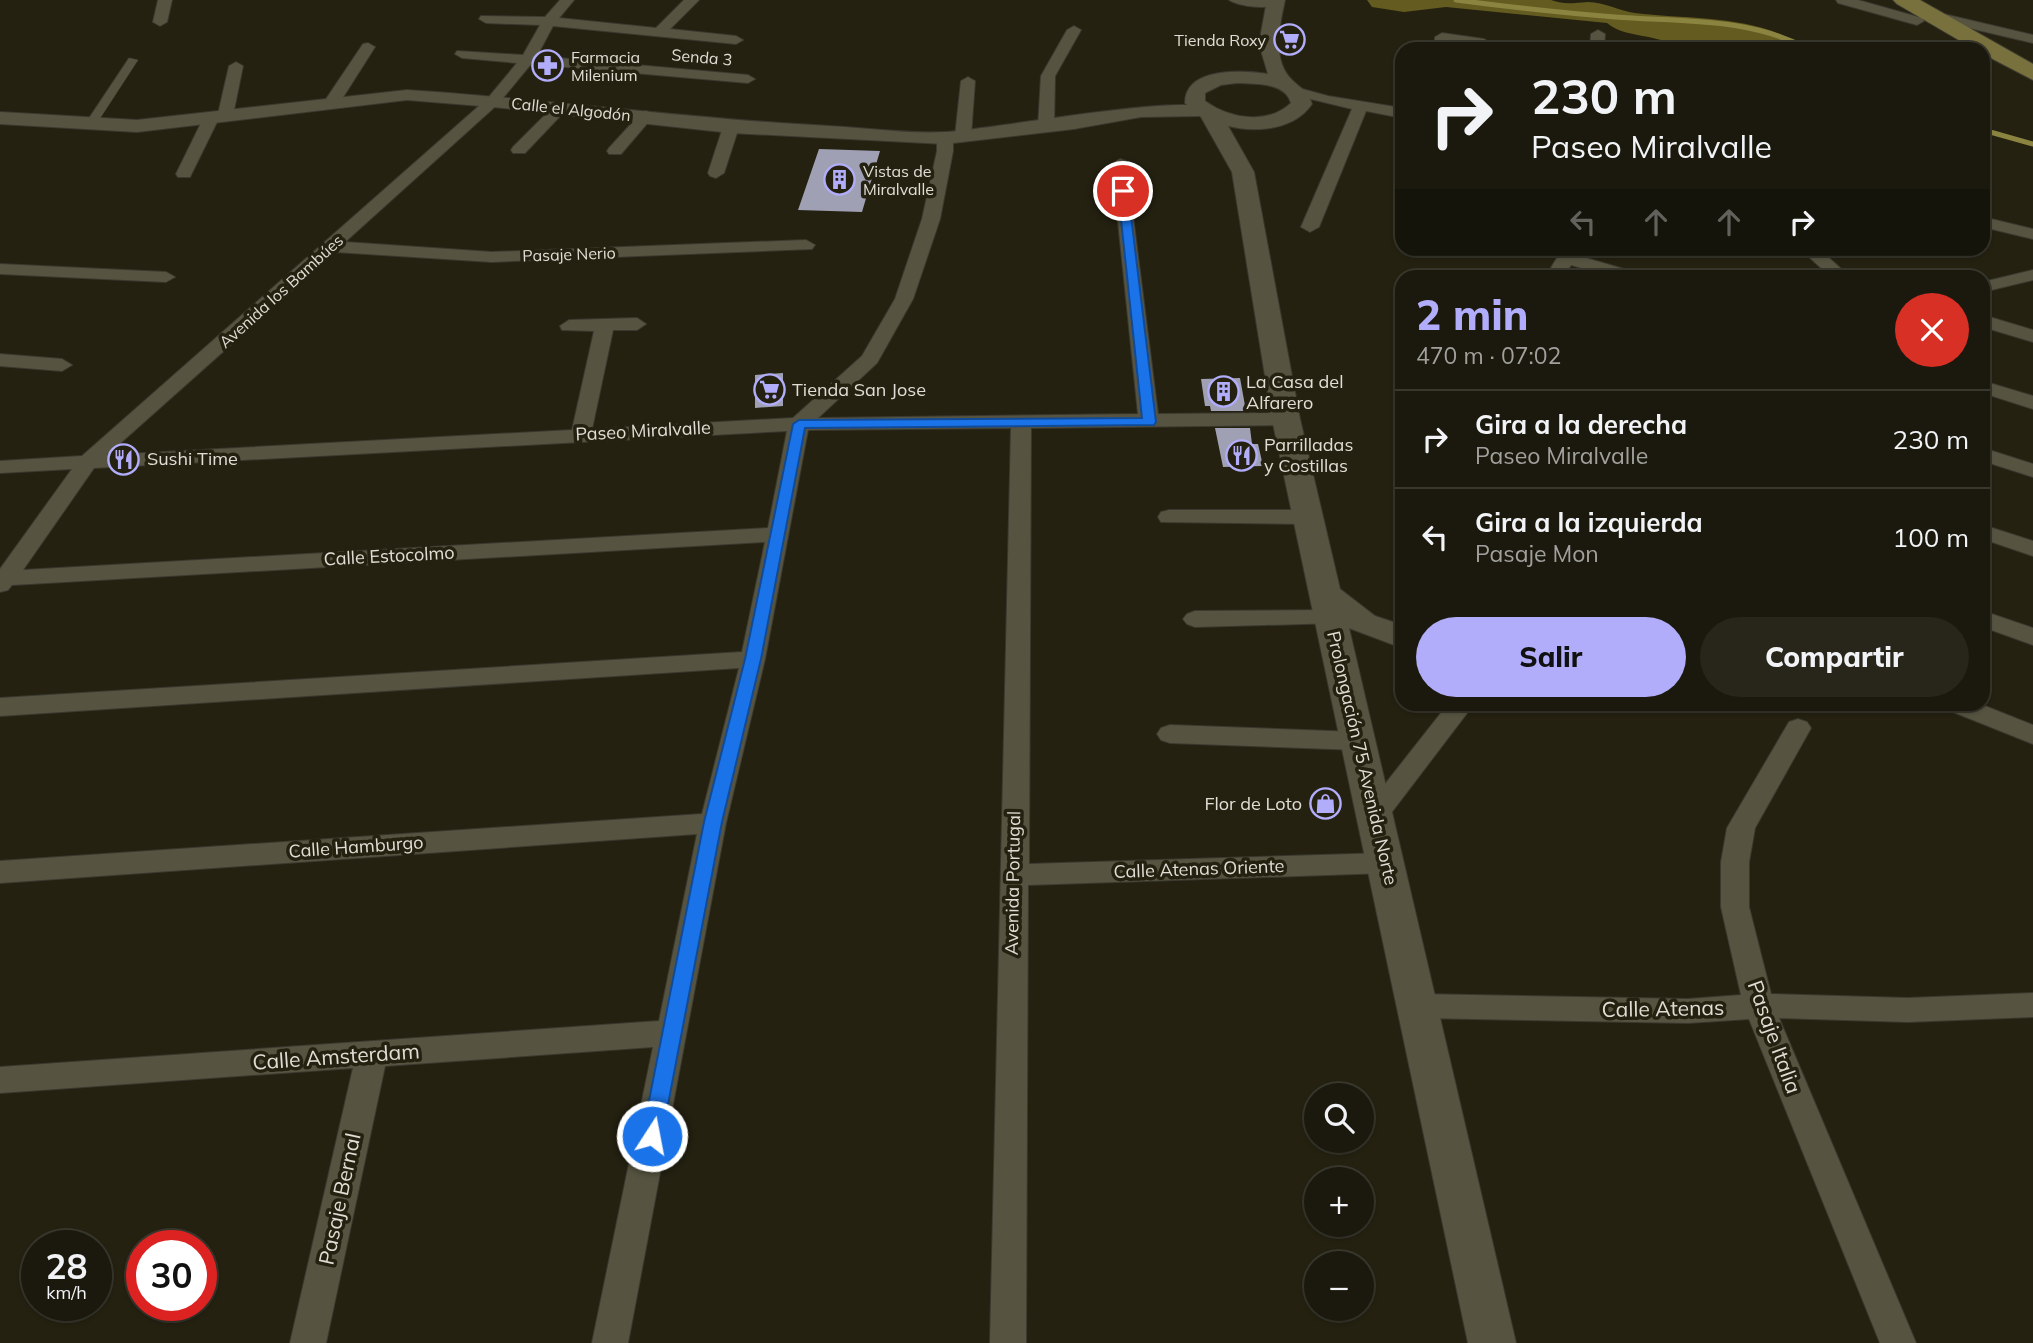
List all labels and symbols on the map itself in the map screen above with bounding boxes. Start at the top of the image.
supermarket icon: Tienda Roxy [1272,23,1306,57]
place label: Tienda Roxy [1174,30,1266,50]
street label: Senda 3 [671,44,733,70]
place label: Farmacia Milenium [571,47,640,85]
pharmacy icon: Farmacia Milenium [531,49,565,83]
street label: Calle el Algodón [510,93,632,125]
place label: Vistas de Miralvalle [863,161,934,199]
pin [1093,161,1153,221]
building icon: Vistas de Miralvalle [823,163,857,197]
street label: Avenida los Bambúes [215,230,347,352]
street label: Pasaje Nerio [522,242,616,266]
place label: La Casa del Alfarero [1246,370,1343,414]
supermarket icon: Tienda San Jose [752,373,786,407]
building icon: La Casa del Alfarero [1206,375,1240,409]
place label: Tienda San Jose [792,378,926,401]
street label: Paseo Miralvalle [575,415,711,446]
place label: Parrilladas y Costillas [1264,433,1353,477]
restaurant icon: Parrilladas y Costillas [1224,438,1258,472]
restaurant icon: Sushi Time [107,442,141,476]
place label: Sushi Time [147,447,238,470]
street label: Calle Estocolmo [323,541,455,570]
street label: Prolongación 75 Avenida Norte [1322,629,1403,887]
shop icon: Flor de Loto [1308,787,1342,821]
place label: Flor de Loto [1204,792,1302,815]
street label: Avenida Portugal [1000,811,1025,955]
street label: Calle Hamburgo [288,830,424,863]
street label: Calle Atenas Oriente [1113,854,1285,883]
street label: Pasaje Italia [1742,976,1807,1097]
street label: Calle Atenas [1601,994,1725,1022]
street label: Calle Amsterdam [251,1037,420,1075]
position arrow [615,1099,689,1173]
street label: Pasaje Bernal [312,1131,366,1267]
speed limit sign: 30 [126,1230,217,1321]

